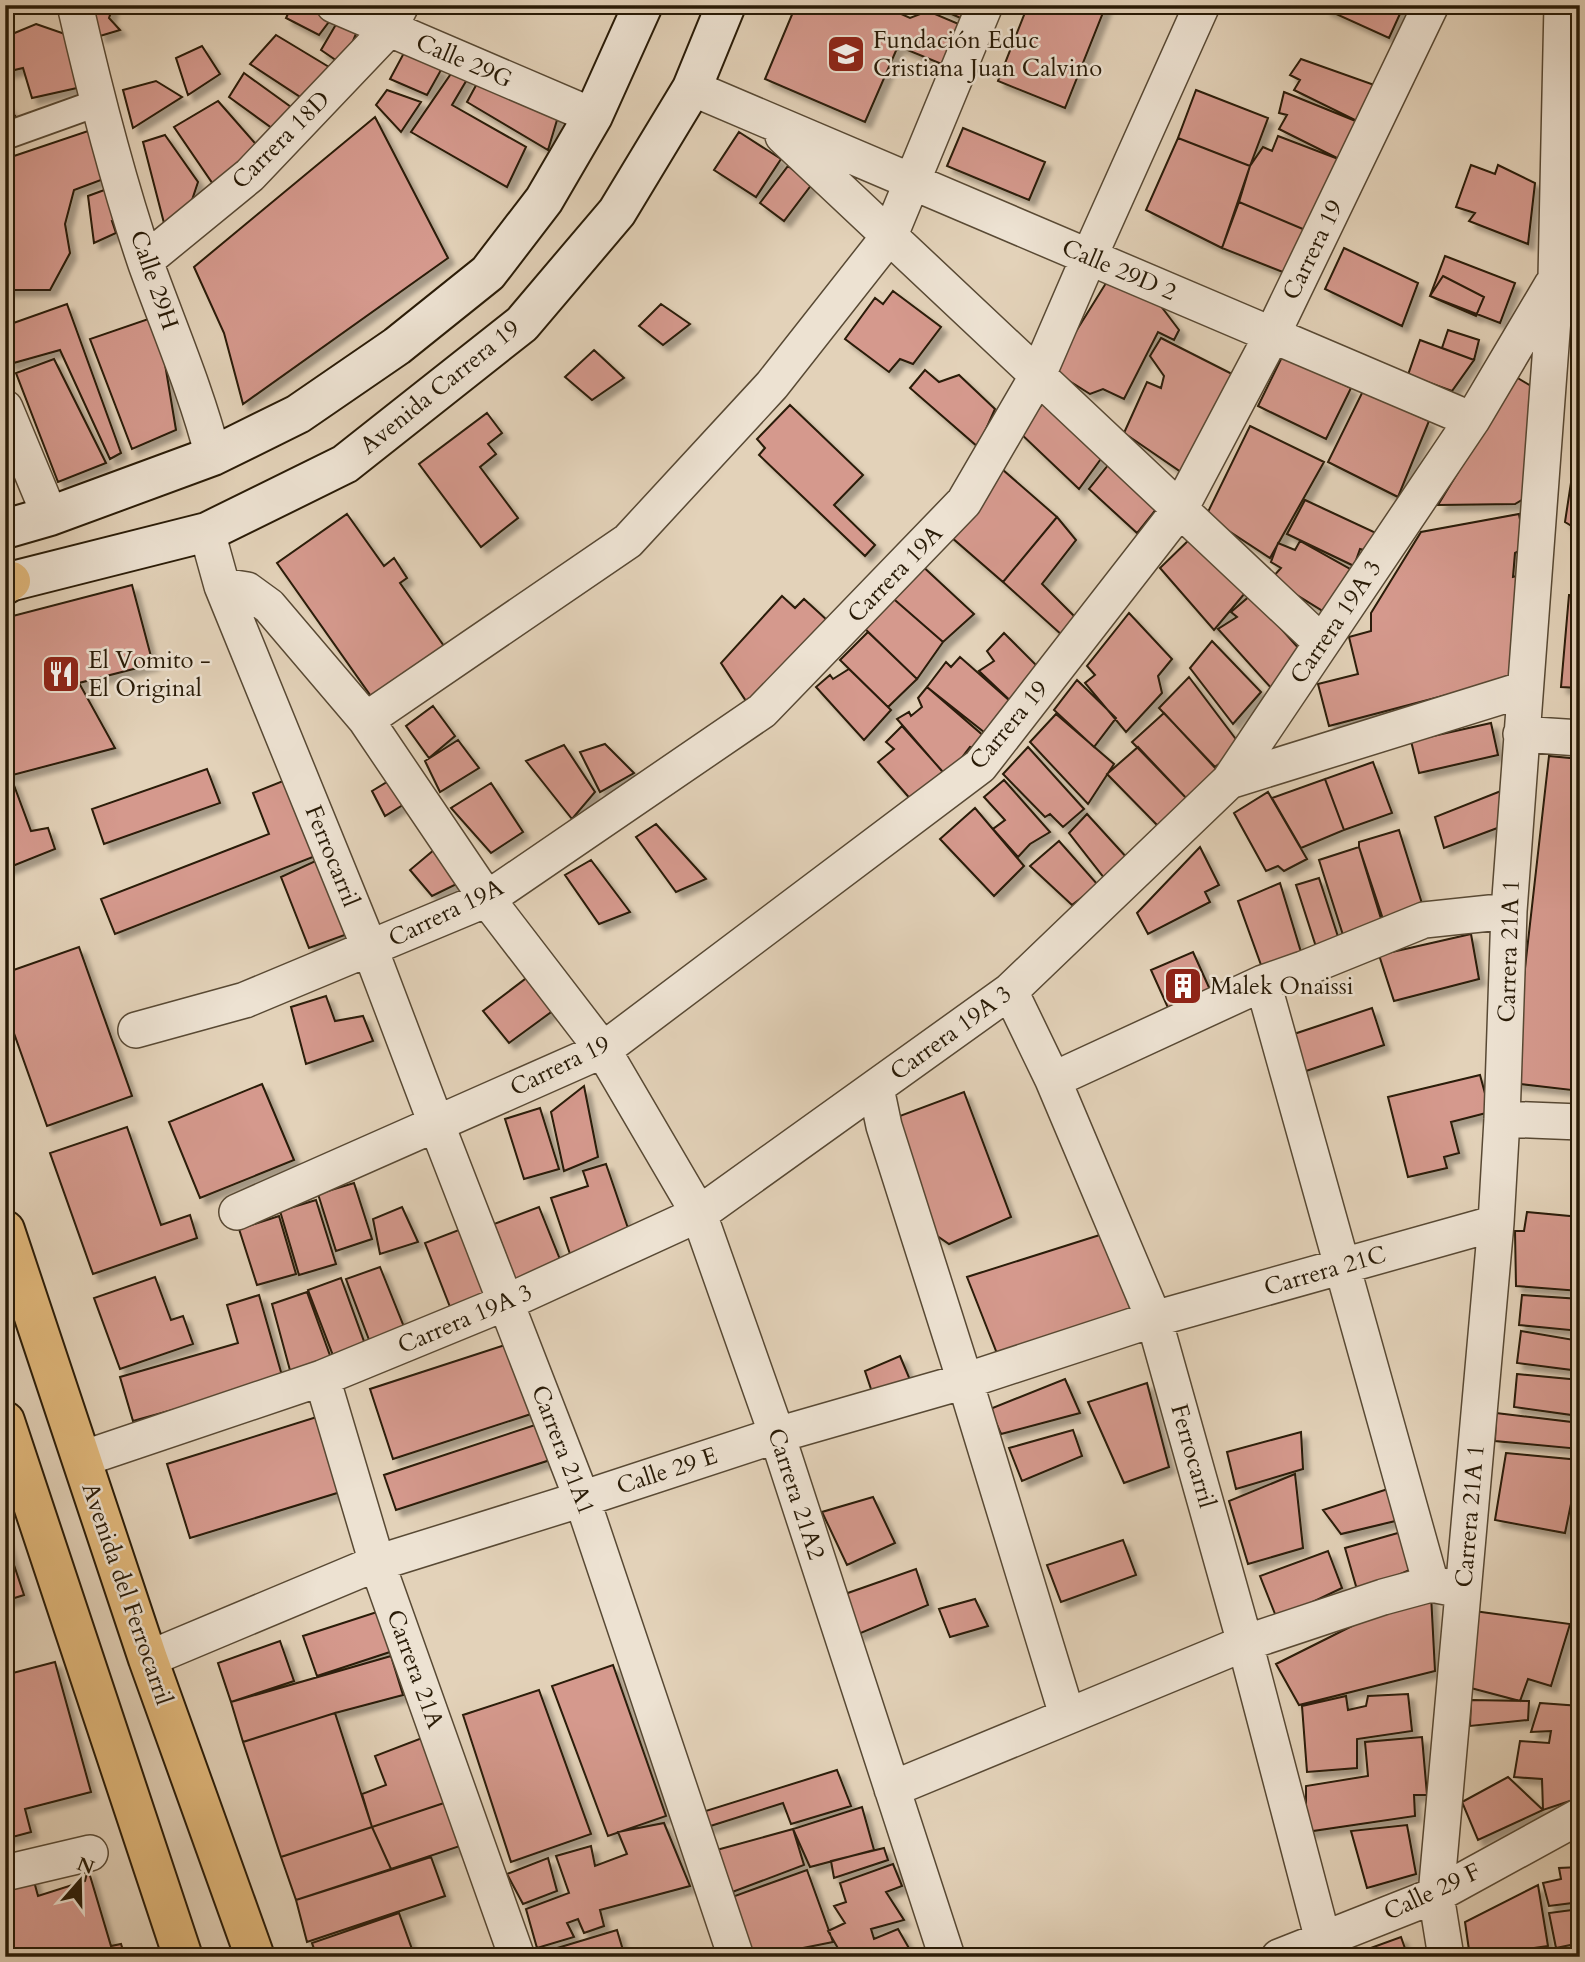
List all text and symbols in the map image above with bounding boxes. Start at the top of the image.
place label: Fundación Educ Cristiana Juan Calvino [873,24,1102,85]
street label: Calle 29G [411,26,517,96]
school or university icon: Fundación Educ Cristiana Juan Calvino [825,33,867,75]
street label: Carrera 18D [225,84,337,196]
street label: Carrera 19 [1275,195,1351,305]
street label: Calle 29H [122,226,186,334]
street label: Calle 29D 2 [1057,231,1181,309]
street label: Avenida Carrera 19 [353,312,527,462]
street label: Carrera 19A [840,517,951,630]
street label: Carrera 19A 3 [1282,553,1390,691]
place label: El Vomito - El Original [88,644,211,705]
restaurant icon: El Vomito - El Original [40,653,82,695]
street label: Carrera 19 [962,673,1056,777]
street label: Ferrocarril [297,800,367,912]
street label: Carrera 19A [383,871,510,955]
street label: Carrera 21A 1 [1490,879,1528,1023]
building icon: Malek Onaissi [1162,965,1204,1007]
place label: Malek Onaissi [1210,970,1354,1003]
street label: Carrera 19A 3 [883,978,1019,1088]
street label: Carrera 19 [505,1028,615,1104]
street label: Carrera 21C [1260,1238,1390,1304]
street label: Carrera 19A 3 [393,1276,537,1362]
street label: Carrera 21A1 [523,1380,603,1520]
street label: Ferrocarril [1162,1400,1224,1512]
street label: Carrera 21A2 [759,1424,833,1564]
street label: Calle 29 E [612,1439,722,1503]
street label: Carrera 21A 1 [1447,1443,1493,1589]
street label: Avenida del Ferrocarril [73,1478,181,1710]
street label: Carrera 21A [378,1605,452,1734]
north arrow [46,1846,116,1916]
text: N [73,1851,98,1881]
street label: Calle 29 F [1378,1855,1486,1929]

